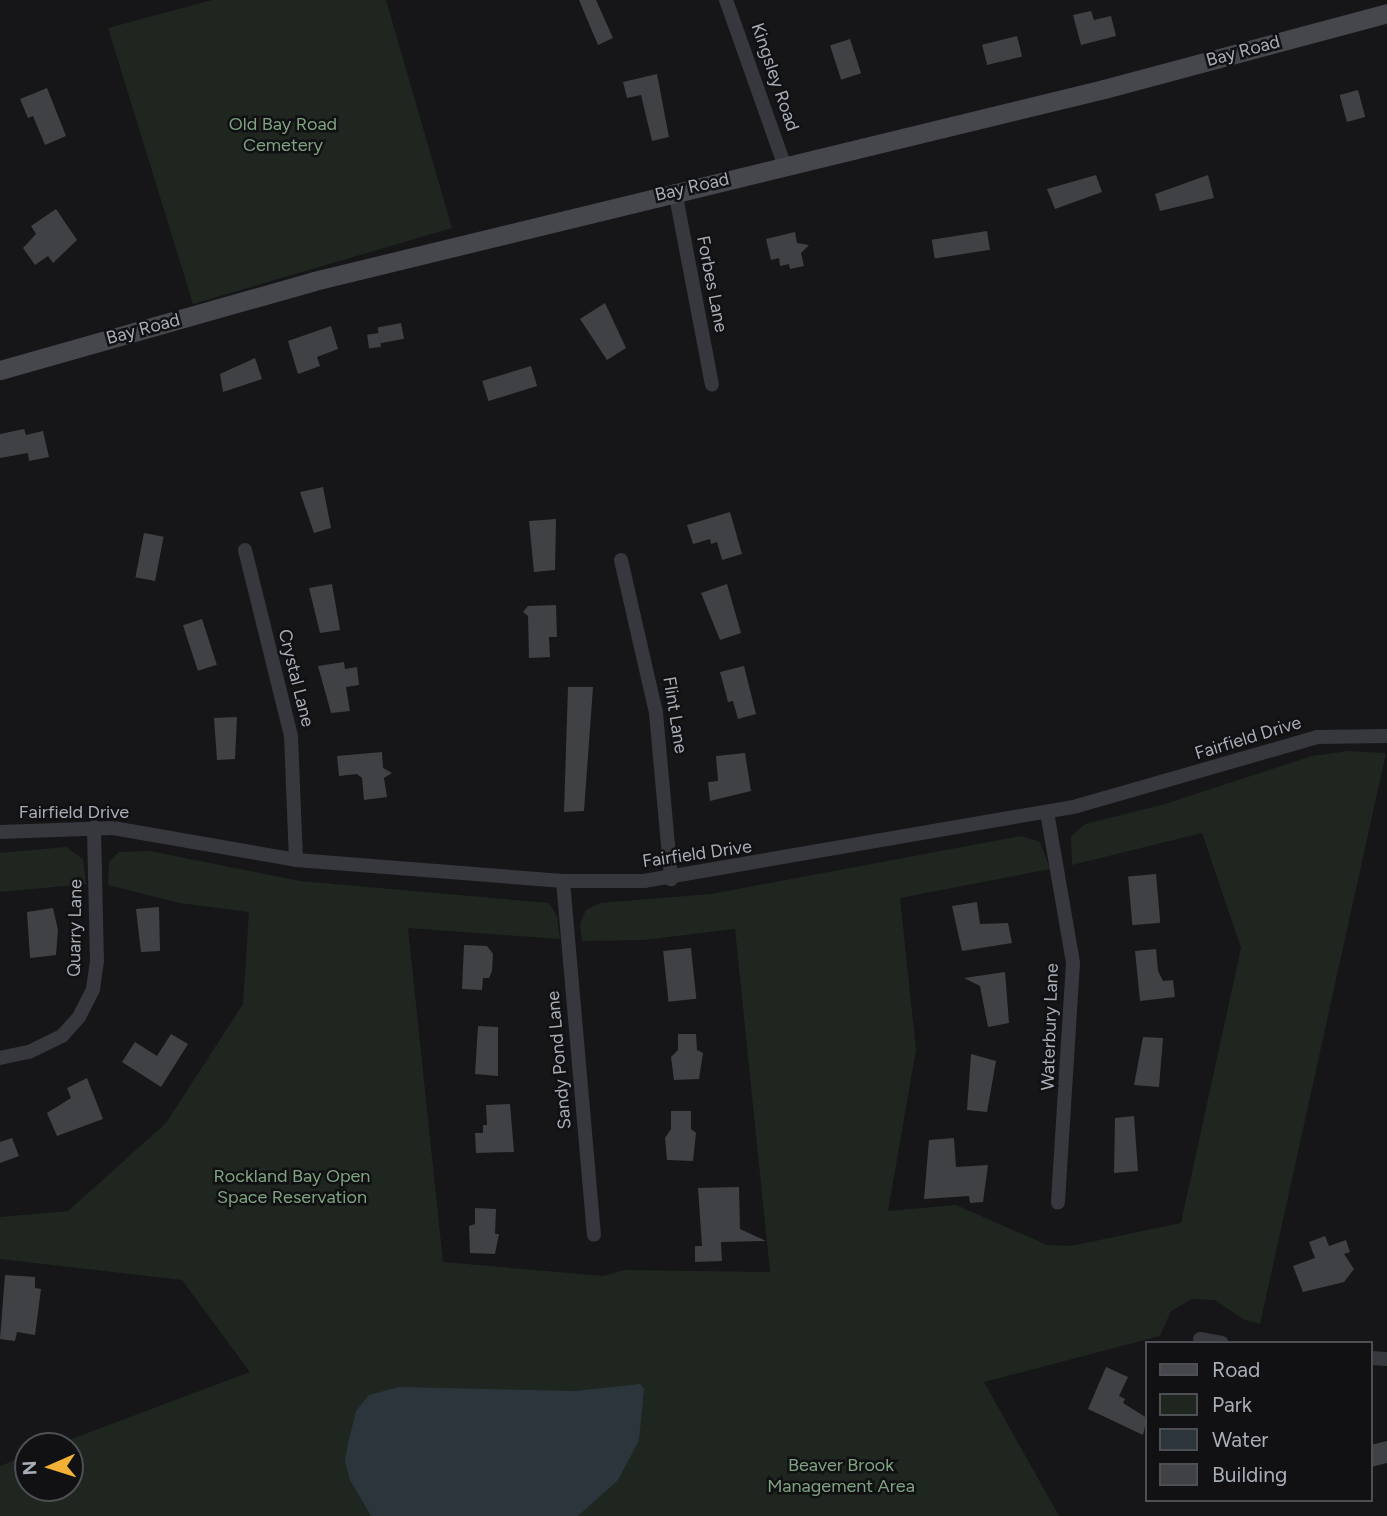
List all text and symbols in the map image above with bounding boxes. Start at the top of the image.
street label: Kingsley Road [746,20,804,134]
street label: Bay Road [1204,31,1282,71]
park label: Old Bay Road Cemetery [229,114,337,156]
street label: Bay Road [653,168,731,206]
street label: Forbes Lane [692,234,732,334]
street label: Bay Road [104,309,182,349]
street label: Crystal Lane [273,627,319,729]
street label: Flint Lane [658,675,692,755]
street label: Fairfield Drive [1192,712,1304,764]
street label: Fairfield Drive [19,801,129,823]
street label: Fairfield Drive [641,836,753,872]
street label: Quarry Lane [63,879,87,977]
street label: Waterbury Lane [1037,963,1063,1091]
street label: Sandy Pond Lane [542,990,576,1130]
park label: Rockland Bay Open Space Reservation [214,1166,370,1208]
legend [1146,1341,1373,1502]
text: Road [1212,1357,1260,1382]
text: Park [1212,1392,1252,1417]
text: Water [1212,1427,1268,1452]
north arrow [14,1432,84,1502]
park label: Beaver Brook Management Area [767,1455,915,1498]
text: N [18,1460,41,1476]
text: Building [1212,1462,1287,1487]

